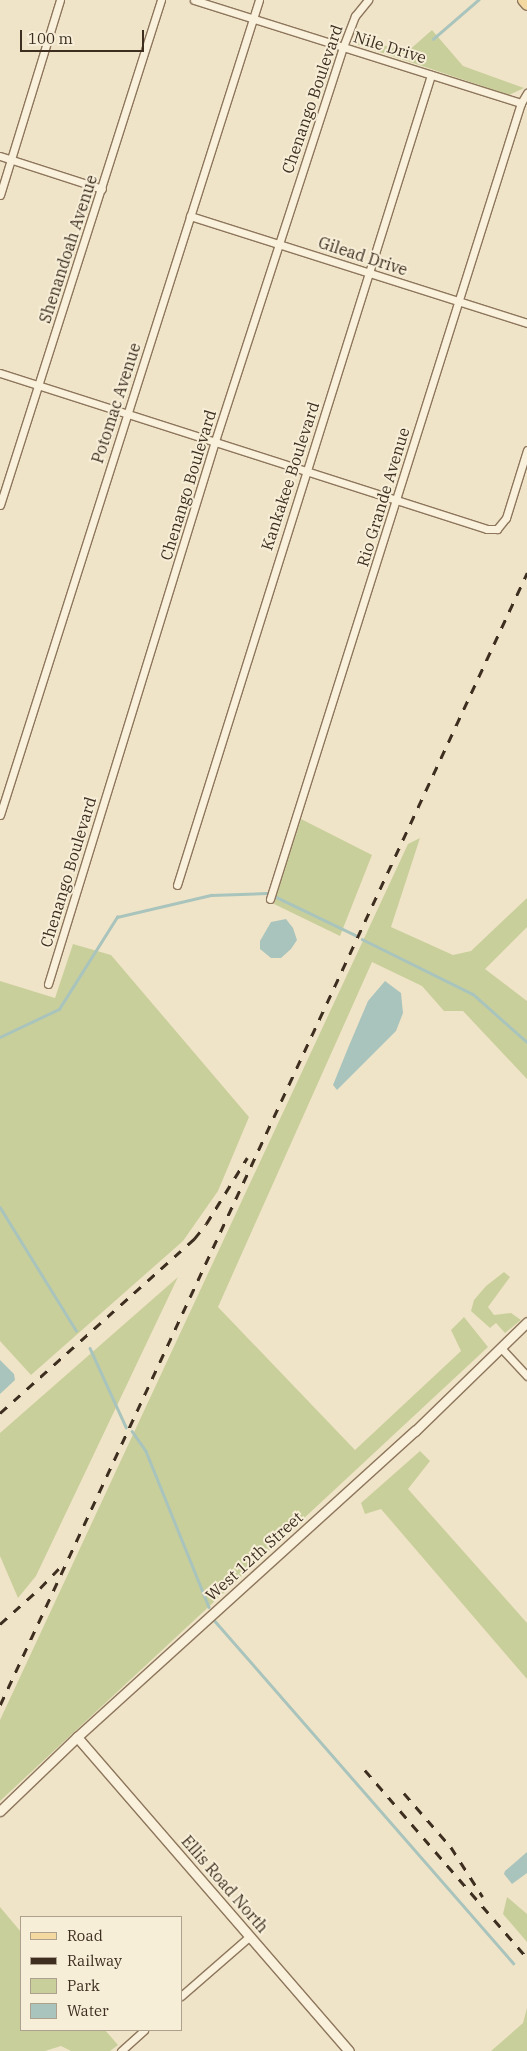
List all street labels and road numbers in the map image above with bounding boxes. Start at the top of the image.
street label: Chenango Boulevard [277,22,347,176]
street label: Nile Drive [351,27,429,67]
street label: Shenandoah Avenue [35,172,101,326]
street label: Gilead Drive [316,233,410,279]
street label: Potomac Avenue [87,340,145,466]
street label: Kankakee Boulevard [257,399,323,553]
street label: Chenango Boulevard [156,407,220,563]
street label: Rio Grande Avenue [353,425,413,569]
street label: Chenango Boulevard [36,794,100,950]
street label: West 12th Street [202,1507,306,1605]
street label: Ellis Road North [178,1831,272,1937]

